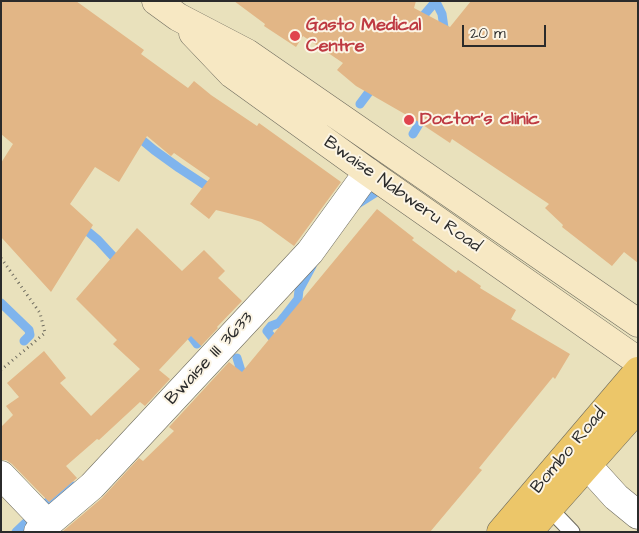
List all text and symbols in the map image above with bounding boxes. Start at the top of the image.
place label: Gasto Medical Centre [306,15,421,58]
scale bar [464,15,548,47]
text: 20 m [470,23,506,44]
marker: Gasto Medical Centre [288,29,302,43]
place label: Doctor's clinic [420,109,540,131]
marker: Doctor's clinic [402,113,416,127]
street label: Bwaise Nabweru Road [319,132,485,258]
street label: Bwaise III 3633 [161,308,259,410]
street label: Bombo Road [527,404,611,498]

